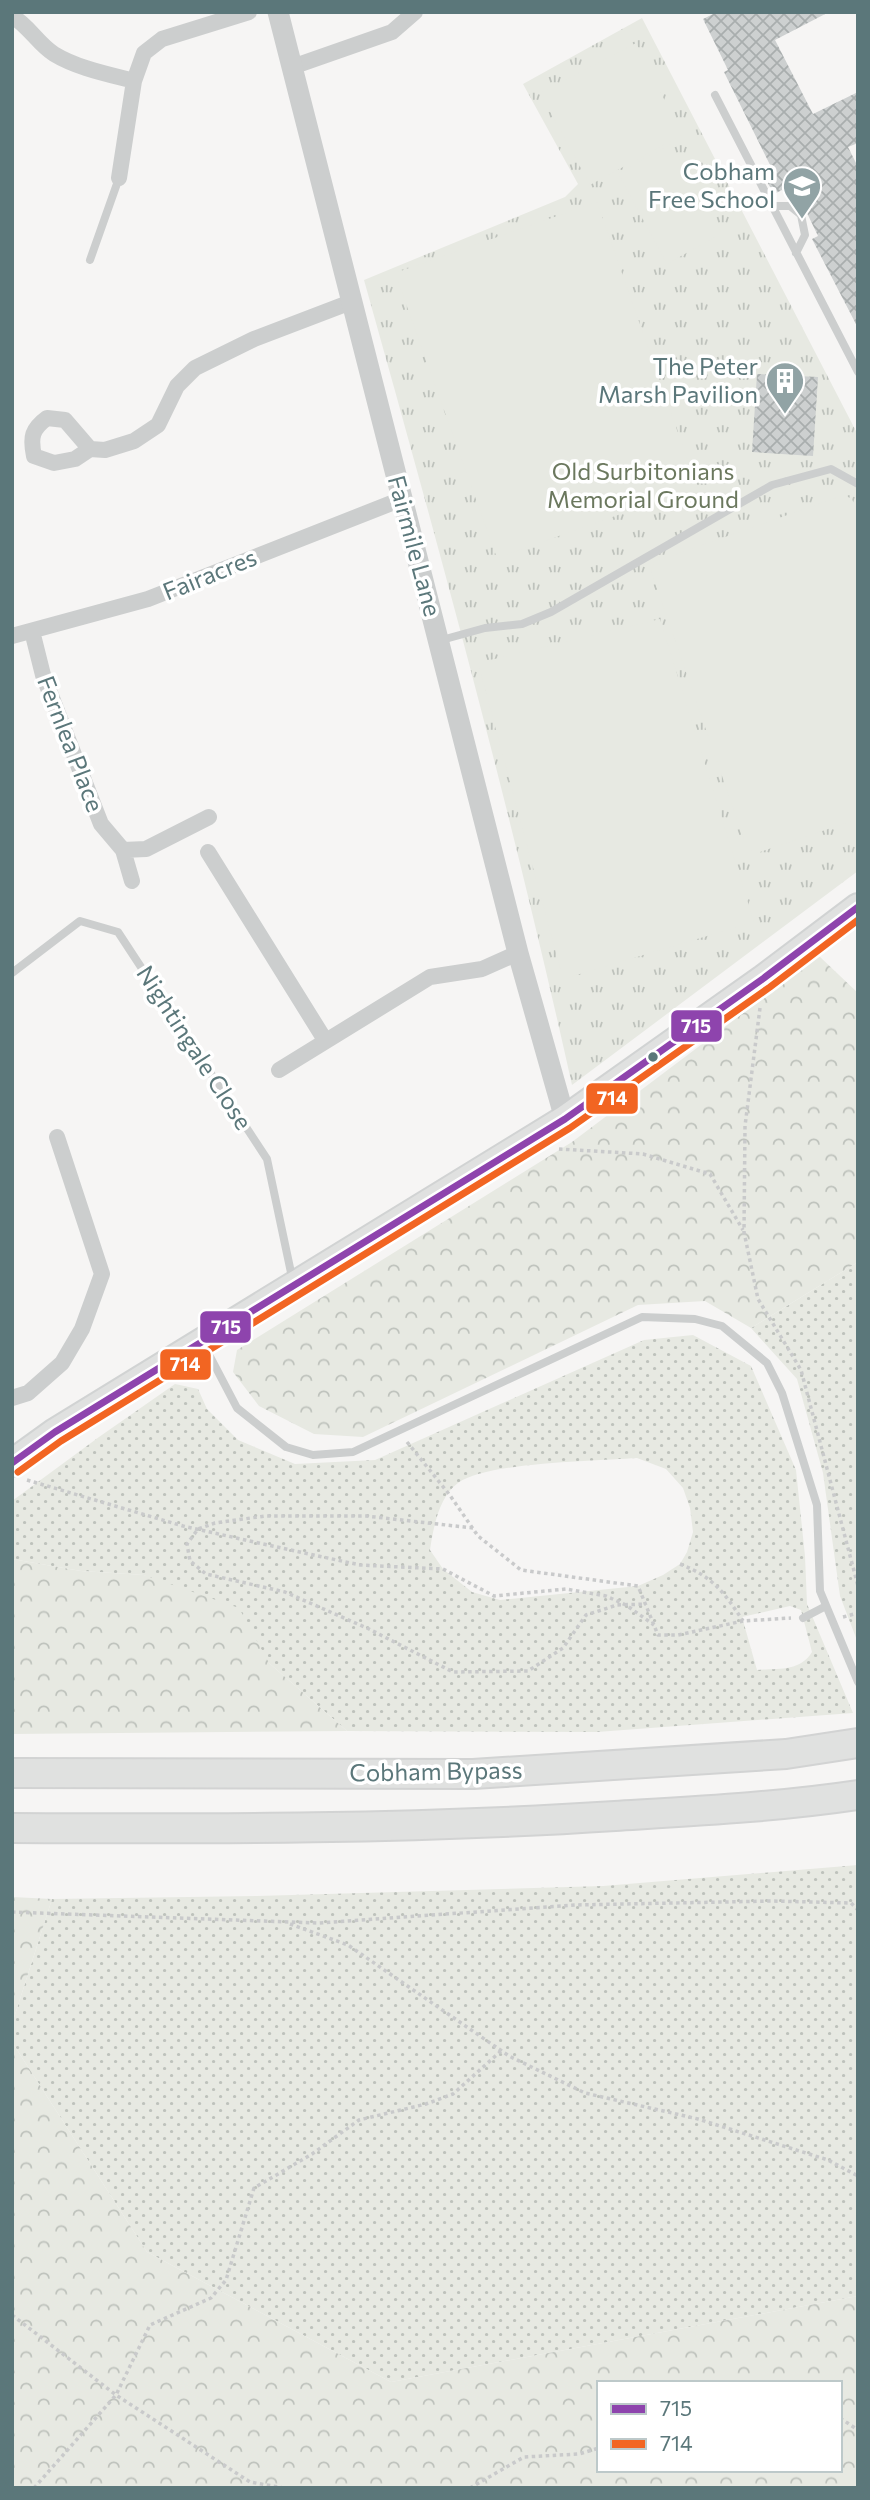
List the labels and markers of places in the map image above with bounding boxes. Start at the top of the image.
place label: Cobham Free School [648,156,775,213]
school or university icon: Cobham Free School [781,165,823,220]
place label: The Peter Marsh Pavilion [598,351,758,408]
building icon: The Peter Marsh Pavilion [764,360,806,415]
unlabelled marker [646,1050,660,1064]

